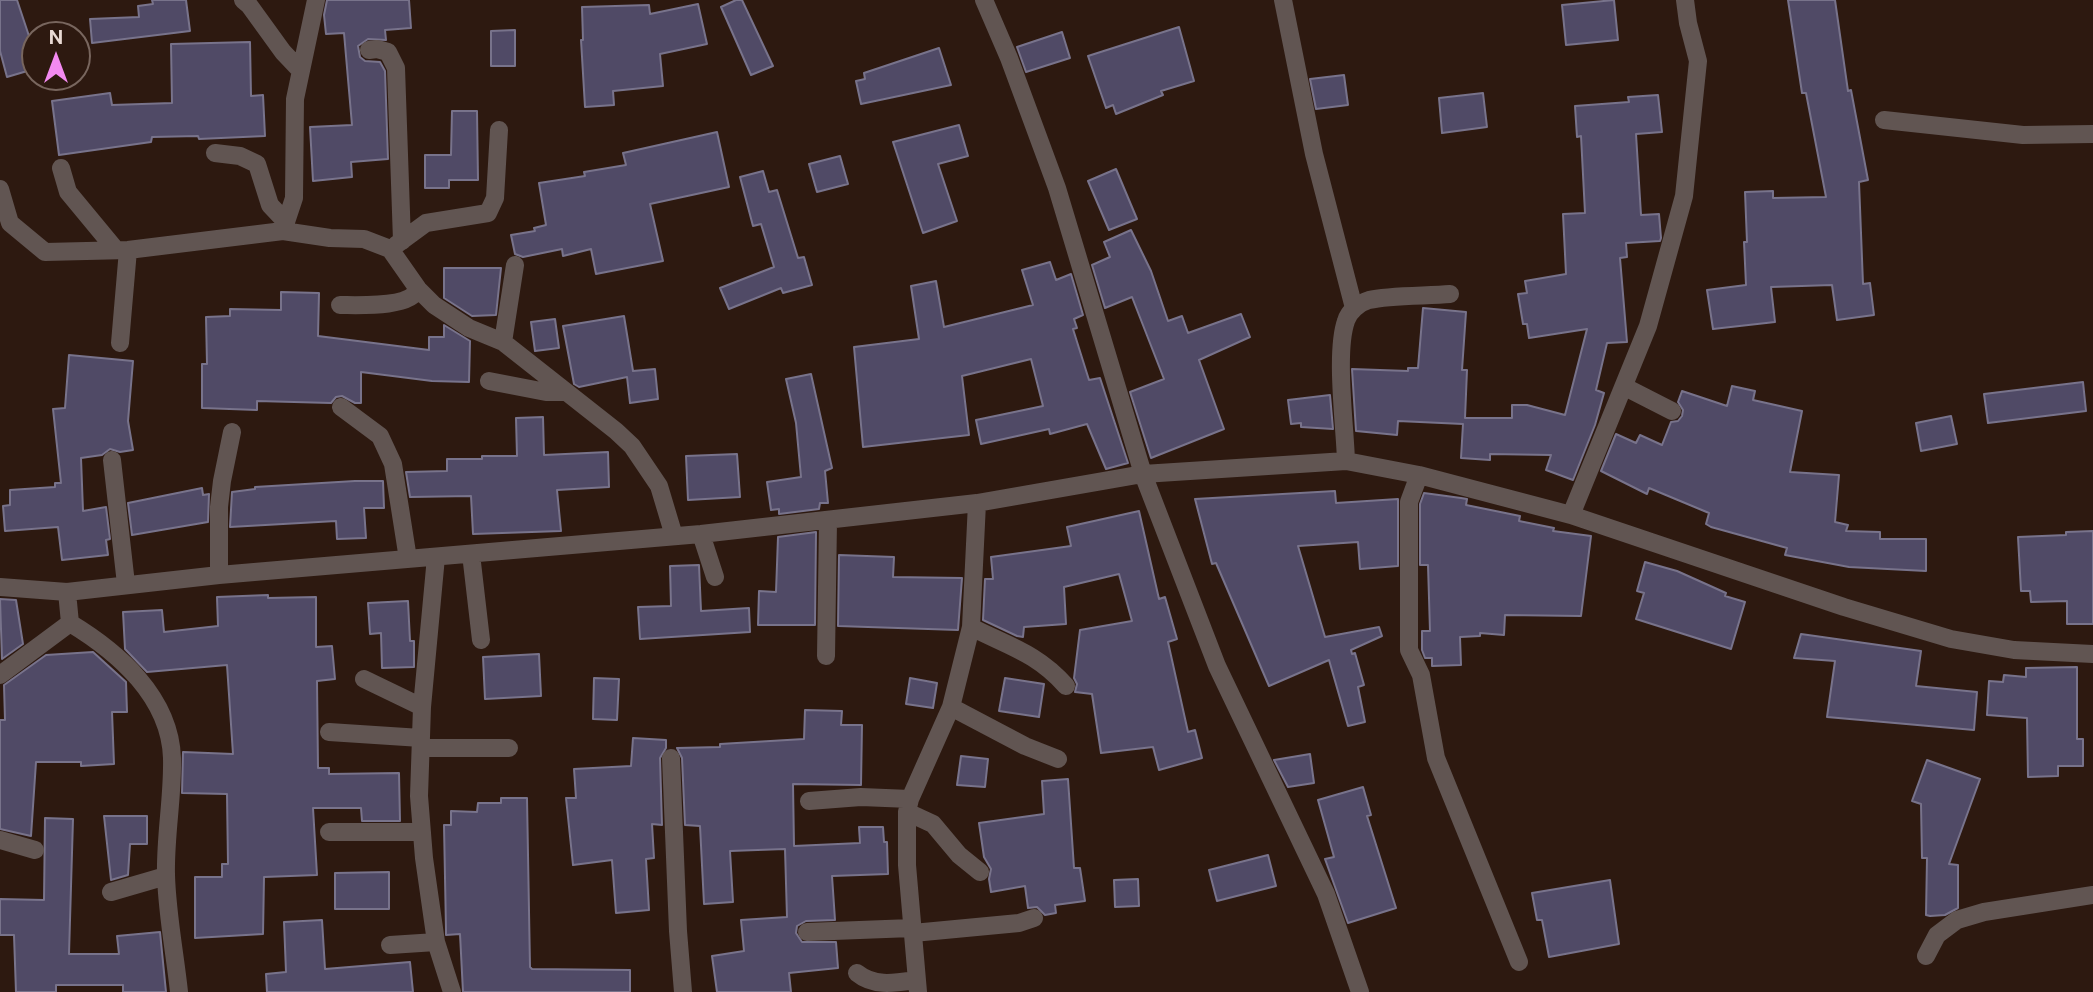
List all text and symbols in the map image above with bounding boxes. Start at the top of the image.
north arrow [21,21,91,91]
text: N [49,26,63,48]

